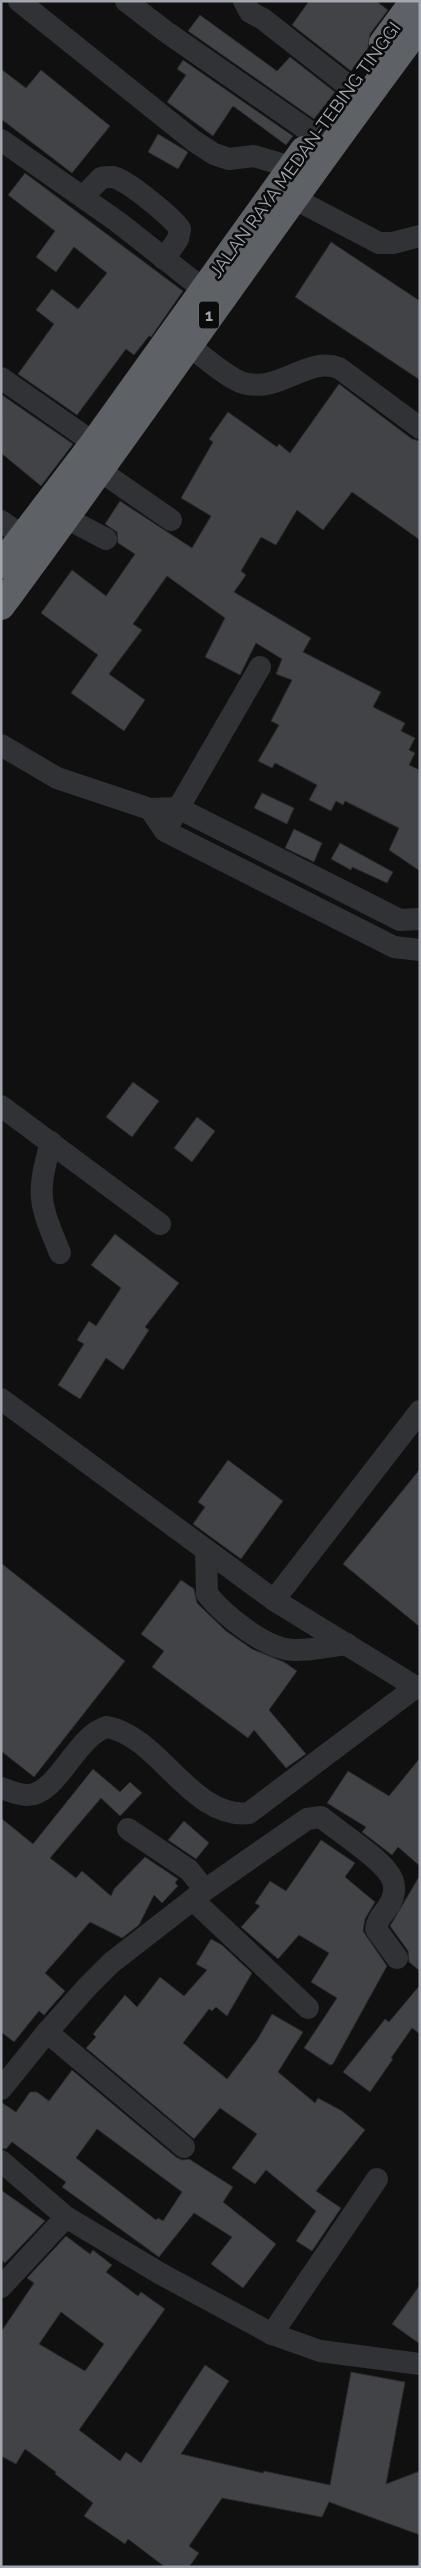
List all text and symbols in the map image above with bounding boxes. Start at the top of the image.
street label: JALAN RAYA MEDAN-TEBING TINGGI [205,18,405,282]
road number: 1 [199,302,219,328]

